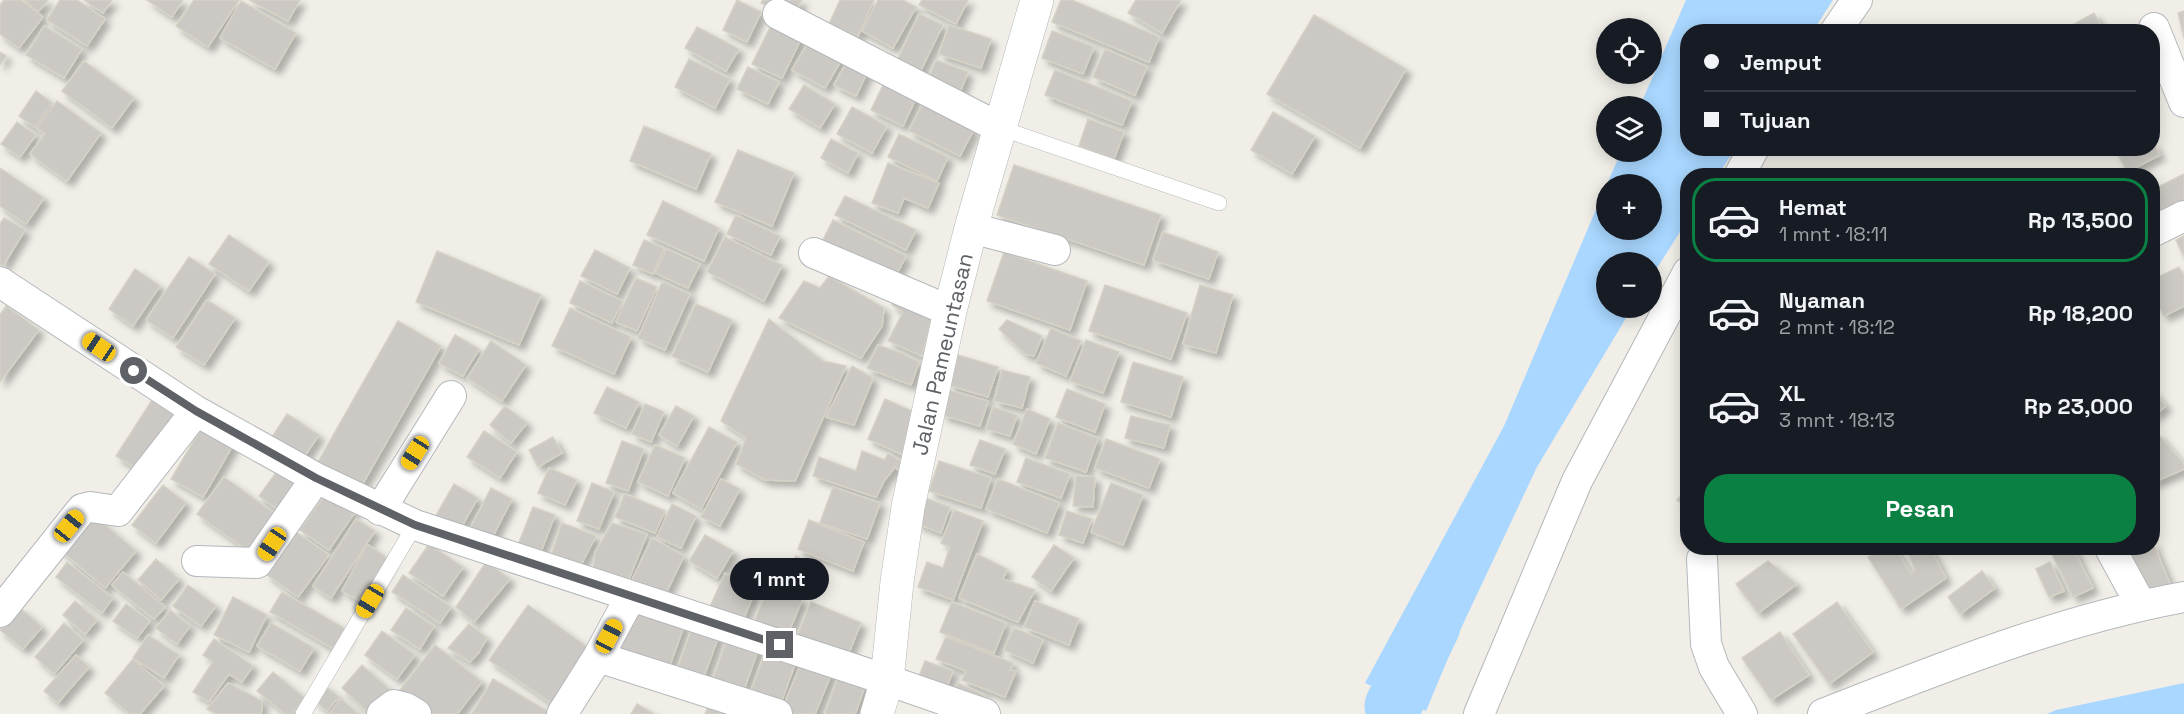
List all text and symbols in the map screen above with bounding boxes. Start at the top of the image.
map controls [1596,18,1662,318]
button: locate [1596,18,1662,84]
text: Jemput [1740,48,1822,76]
button: layers [1596,96,1662,162]
text: Tujuan [1740,106,1811,134]
button: + [1596,174,1662,240]
icon: car [1707,193,1761,247]
text: Hemat [1779,193,1847,221]
text: Rp 13,500 [2028,206,2133,234]
text: 1 mnt · 18:11 [1779,221,1888,247]
street label: Jalan Pameuntasan [905,250,979,458]
button: − [1596,252,1662,318]
icon: car [1707,286,1761,340]
text: Nyaman [1779,286,1865,314]
text: Rp 18,200 [2028,299,2133,327]
text: 2 mnt · 18:12 [1779,314,1895,340]
car [79,329,119,365]
route start [120,357,147,384]
icon: car [1707,379,1761,433]
text: XL [1779,379,1805,407]
text: Rp 23,000 [2024,392,2133,420]
text: 3 mnt · 18:13 [1779,407,1895,433]
car [398,433,432,473]
button: Pesan [1704,474,2136,543]
car [51,506,87,546]
car [254,524,290,564]
callout: 1 mnt [730,558,830,600]
text: 1 mnt [753,566,806,592]
car [353,581,387,621]
car [593,616,625,656]
route end [766,631,793,658]

